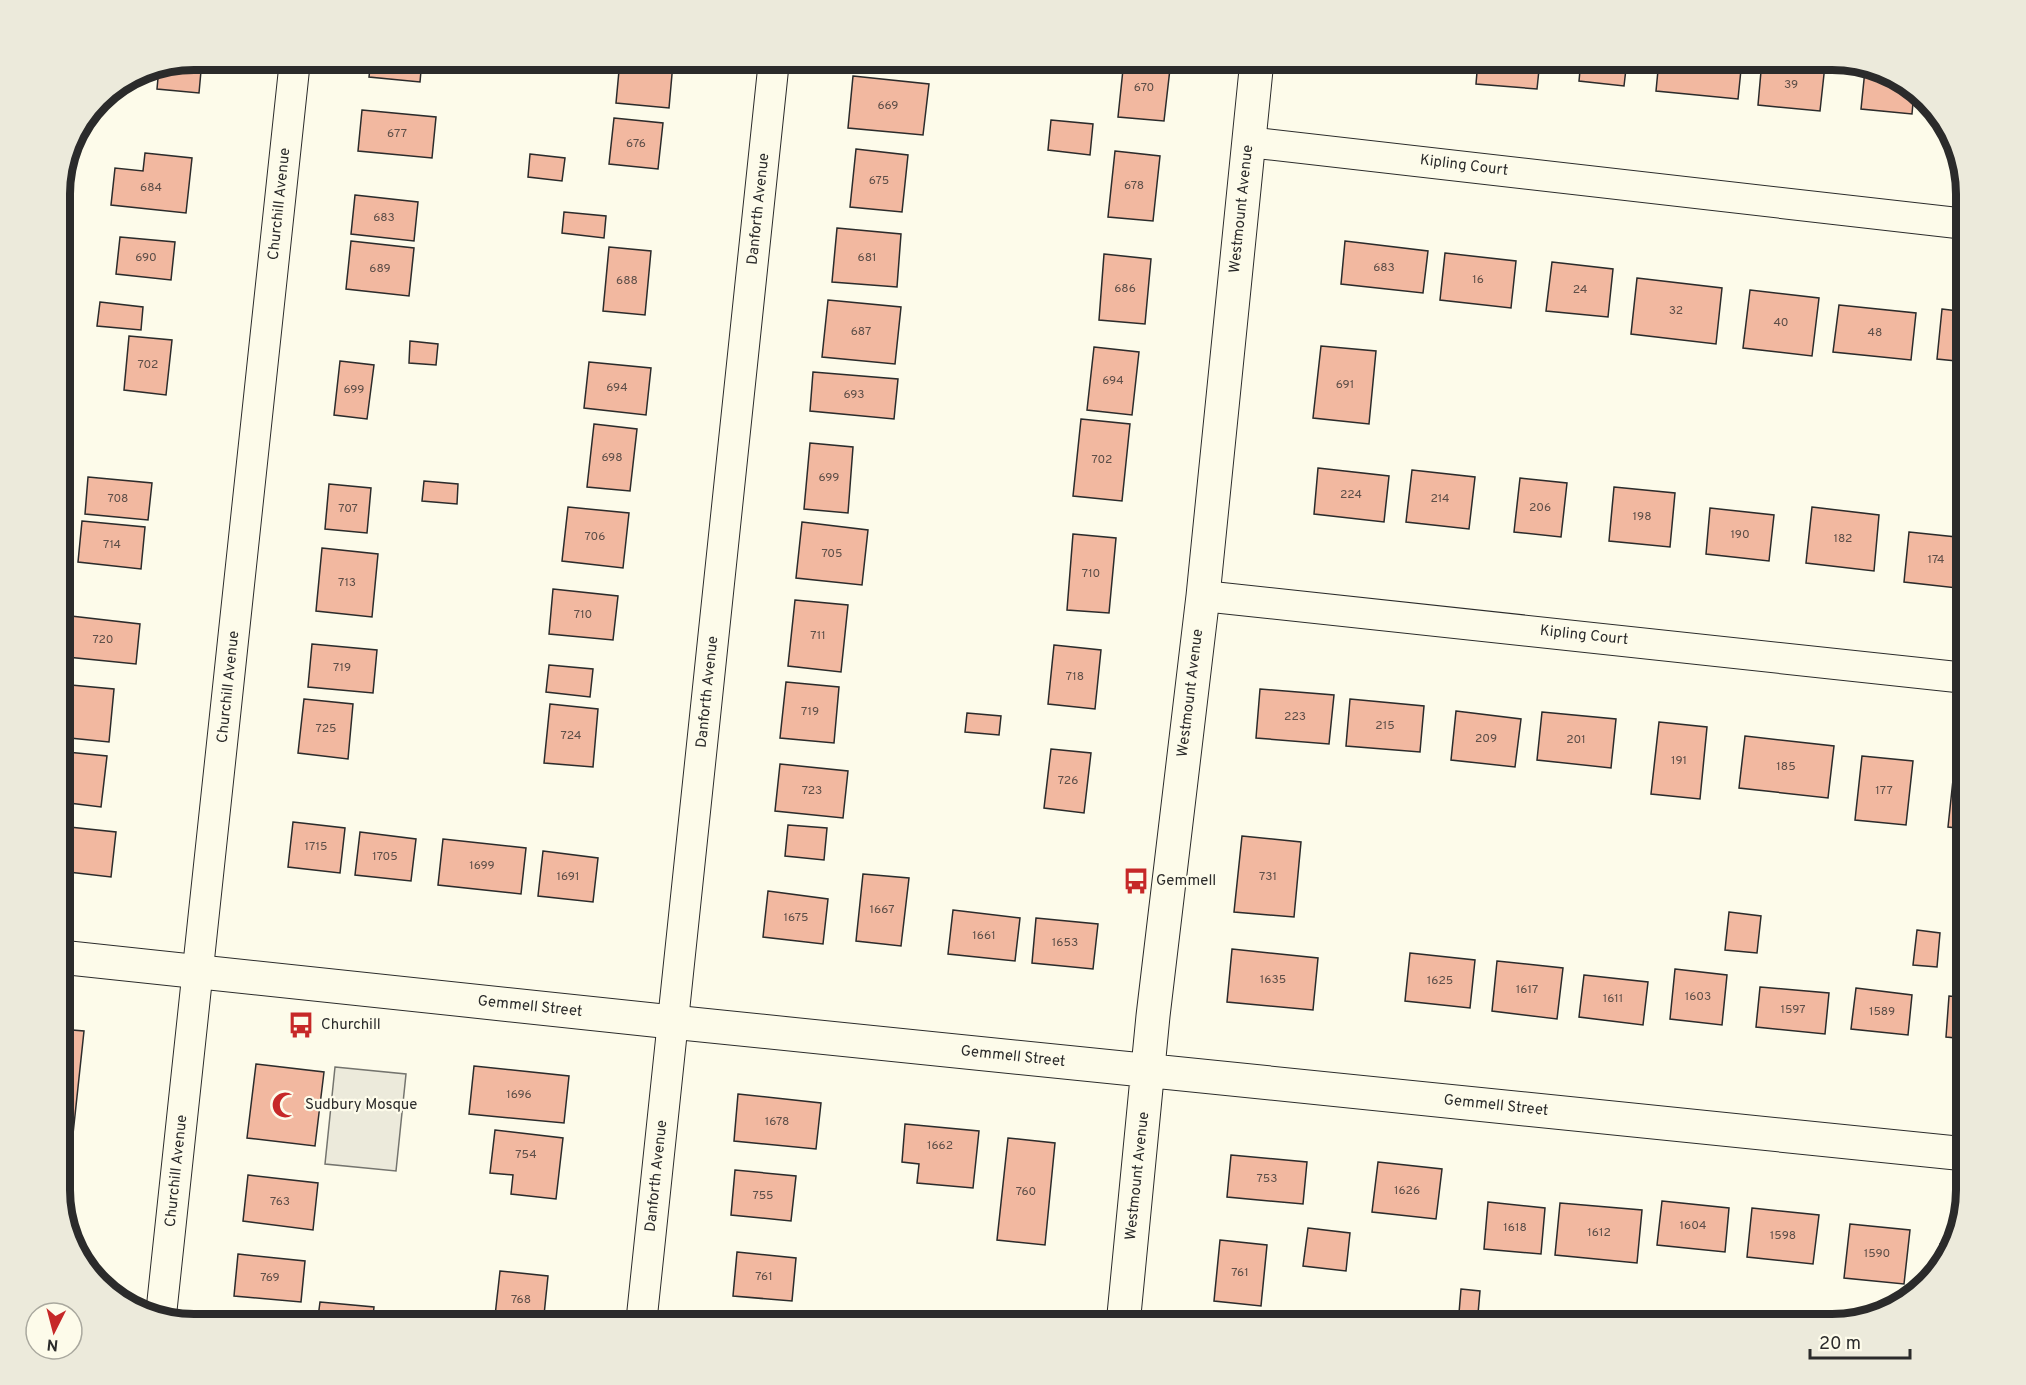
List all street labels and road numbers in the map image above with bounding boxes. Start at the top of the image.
street label: Westmount Avenue [1226,144,1258,274]
street label: Churchill Avenue [265,147,295,261]
street label: Kipling Court [1419,151,1509,181]
street label: Danforth Avenue [744,152,774,266]
street label: Kipling Court [1539,622,1629,650]
street label: Westmount Avenue [1174,628,1208,758]
street label: Churchill Avenue [214,630,244,744]
street label: Danforth Avenue [693,635,723,749]
street label: Gemmell Street [477,992,583,1022]
street label: Gemmell Street [960,1042,1066,1072]
street label: Gemmell Street [1443,1091,1549,1121]
street label: Westmount Avenue [1122,1111,1154,1241]
street label: Churchill Avenue [162,1114,192,1228]
street label: Danforth Avenue [642,1119,672,1233]

